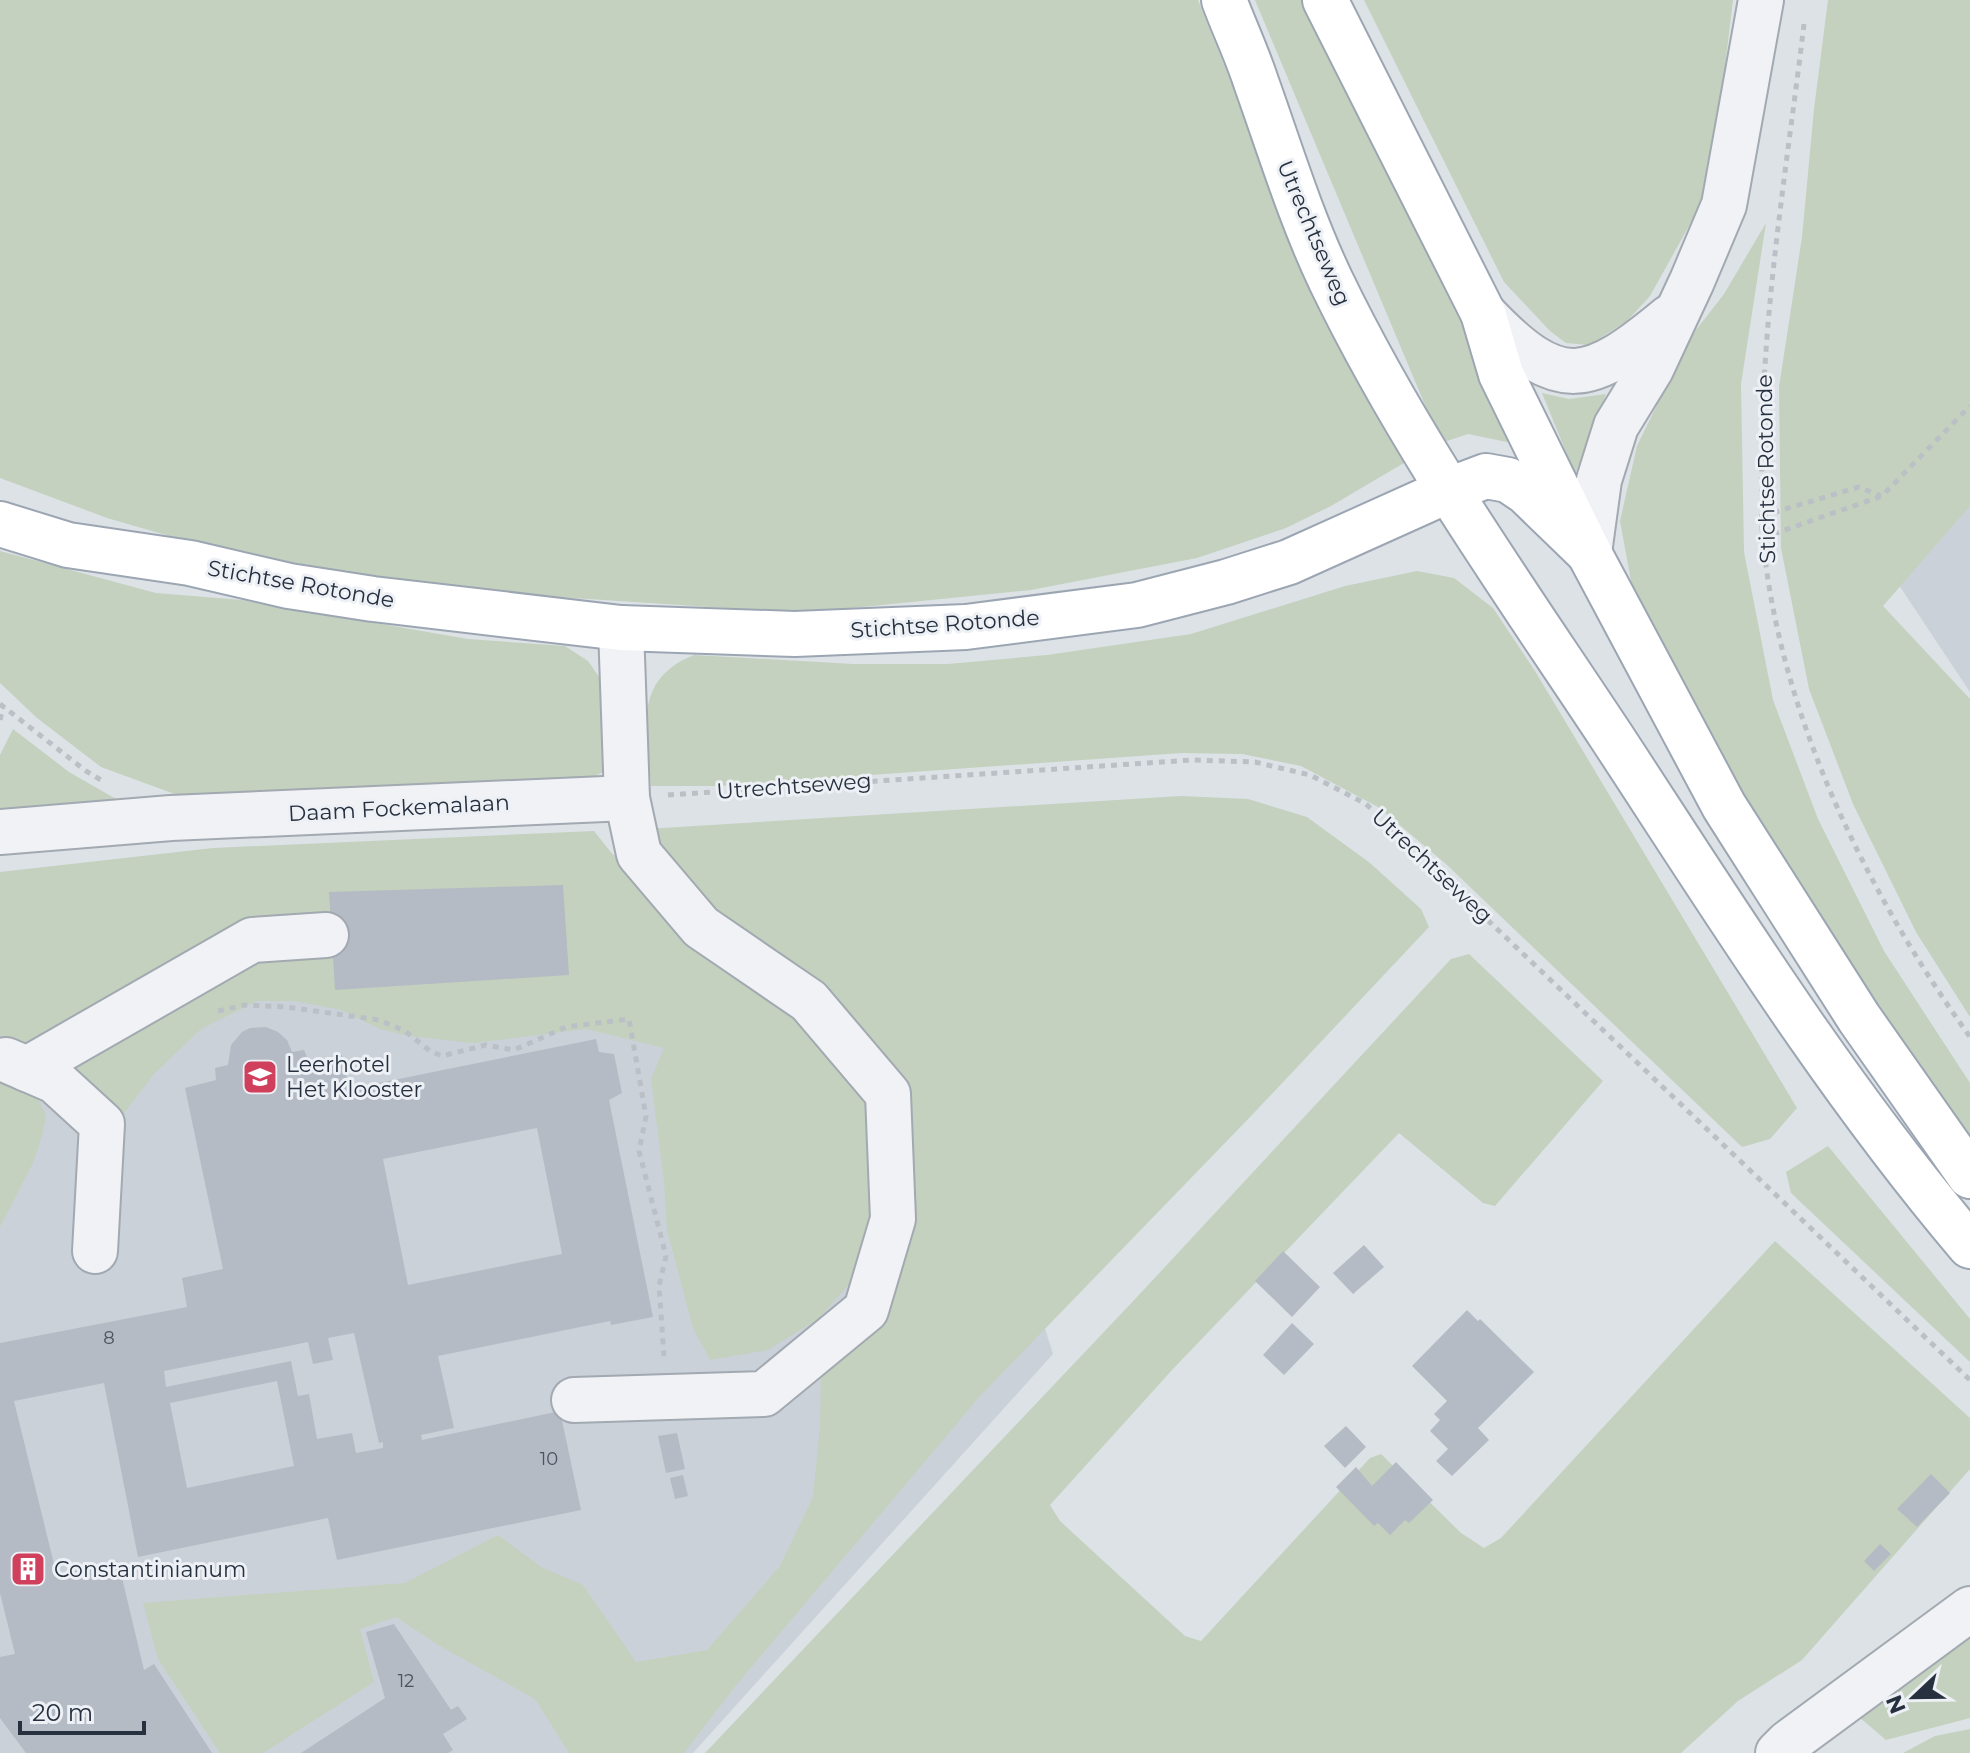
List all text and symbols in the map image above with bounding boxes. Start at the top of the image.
street label: Utrechtseweg [1271,156,1357,310]
street label: Stichtse Rotonde [1751,374,1781,564]
street label: Stichtse Rotonde [205,554,397,614]
street label: Stichtse Rotonde [850,604,1040,644]
street label: Utrechtseweg [716,767,872,805]
street label: Daam Fockemalaan [288,789,510,827]
street label: Utrechtseweg [1366,803,1498,929]
place label: Leerhotel Het Klooster [286,1051,422,1103]
school or university icon: Leerhotel Het Klooster [241,1058,279,1096]
house number: 8 [103,1327,115,1349]
house number: 10 [540,1448,558,1470]
building icon: Constantinianum [9,1550,47,1588]
place label: Constantinianum [54,1556,246,1583]
north arrow [1874,1657,1954,1737]
house number: 12 [398,1670,414,1692]
scale bar [20,1685,144,1735]
text: N [1880,1691,1912,1718]
text: 20 m [32,1698,93,1727]

